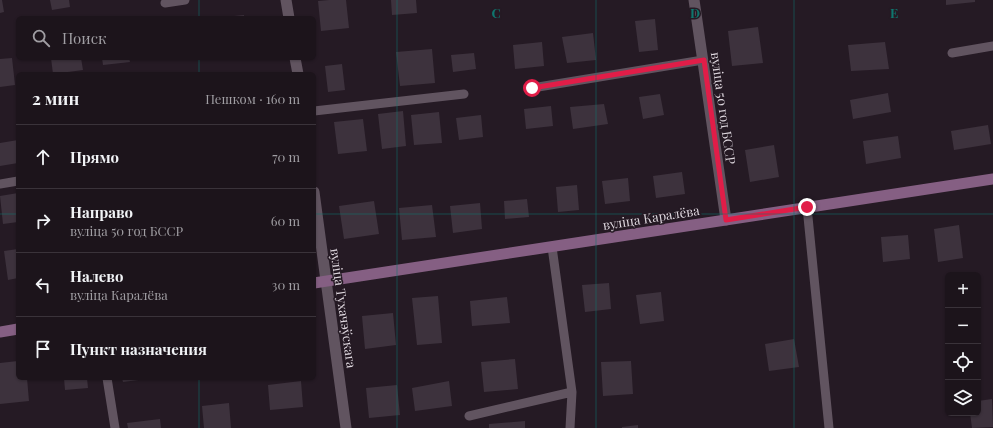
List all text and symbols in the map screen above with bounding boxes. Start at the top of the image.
text: C [491,4,501,21]
text: D [690,4,700,21]
text: E [890,4,898,21]
search box [16,16,316,60]
icon: search [30,27,52,49]
text: Поиск [62,28,107,48]
street label: вуліца 50 год БССР [708,51,740,166]
route start [523,79,541,97]
text: 2 мин [32,87,79,109]
text: Пешком · 160 m [205,90,300,107]
icon: ahead [32,146,54,168]
text: Прямо [70,147,119,167]
text: 70 m [272,148,300,165]
route end [798,198,816,216]
street label: вуліца Каралёва [601,201,701,233]
text: Направо [70,202,133,222]
icon: right [32,210,54,232]
text: 60 m [271,212,300,229]
text: вуліца 50 год БССР [70,222,183,239]
street label: вуліца Тухачэўскага [327,247,361,370]
text: Налево [70,266,123,286]
map controls [945,272,981,416]
button: + [945,272,981,308]
icon: left [32,274,54,296]
text: 30 m [272,276,300,293]
text: вуліца Каралёва [70,286,168,303]
button: − [945,308,981,344]
icon: arrive [32,338,54,360]
text: Пункт назначения [70,339,207,359]
button: locate [945,344,981,380]
button: layers [945,380,981,416]

